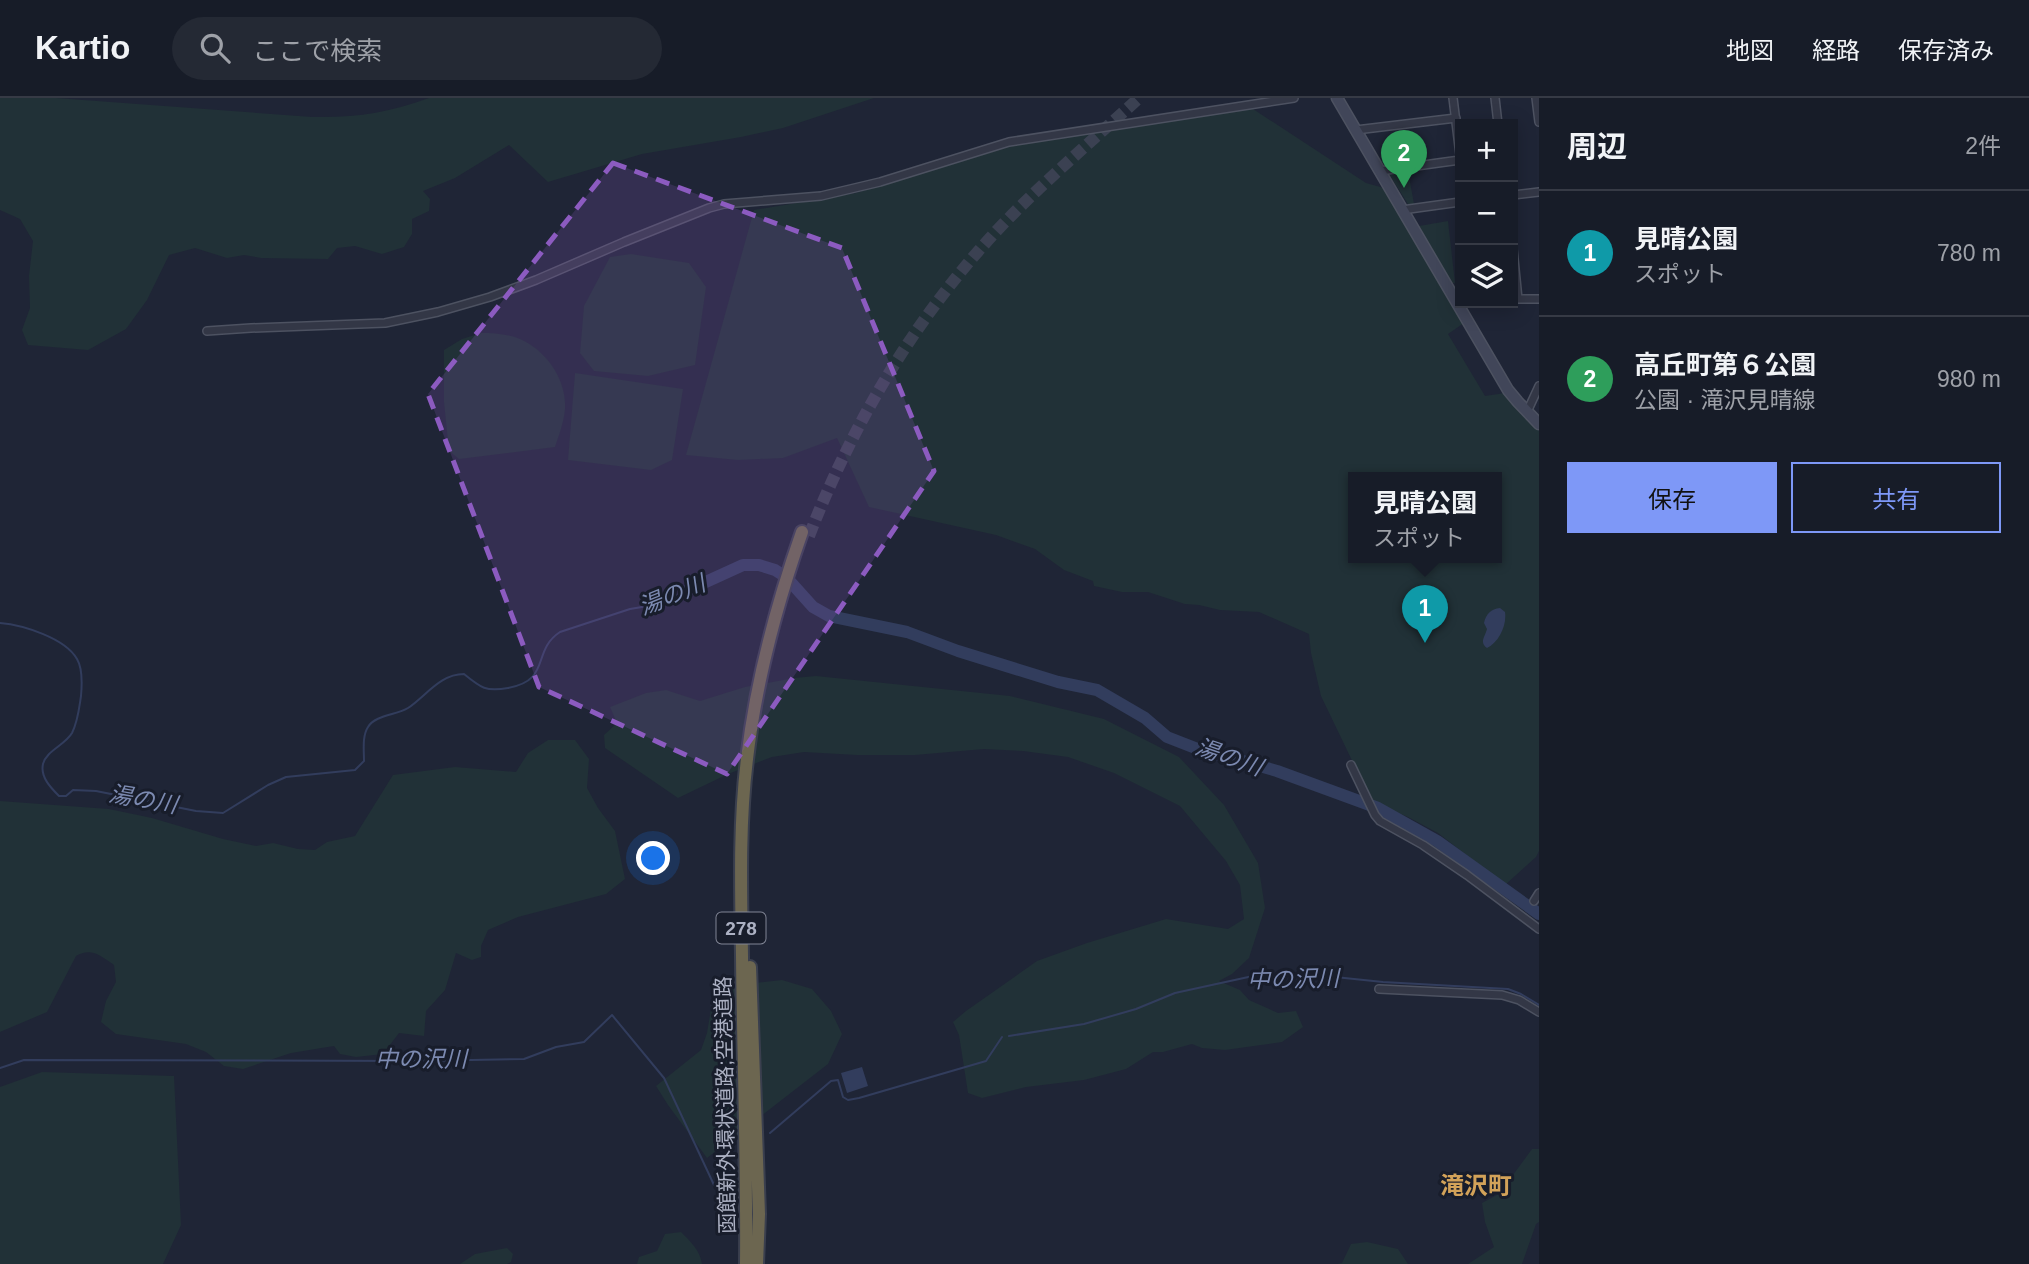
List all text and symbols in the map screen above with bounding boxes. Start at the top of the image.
search box [172,17,662,80]
text: Kartio [35,29,130,66]
icon: search [196,29,234,67]
text: ここで検索 [252,36,382,66]
text: 地図 [1726,37,1774,64]
text: 経路 [1812,37,1860,64]
text: 保存済み [1898,37,1994,64]
map controls [1455,119,1518,308]
button: + [1455,119,1518,182]
pin: 2 [1381,130,1427,188]
text: 周辺 [1567,130,1627,163]
text: 2件 [1965,133,2001,159]
button: − [1455,182,1518,245]
text: 見晴公園 [1634,224,1738,254]
text: 1 [1584,240,1596,266]
text: 780 m [1937,240,2001,266]
button: layers [1455,245,1518,308]
text: スポット [1634,261,1726,287]
text: 高丘町第６公園 [1634,350,1816,380]
text: 2 [1584,366,1596,392]
text: 980 m [1937,366,2001,392]
text: 公園 · 滝沢見晴線 [1634,387,1815,413]
button: 保存 [1567,462,1777,533]
button: 共有 [1791,462,2001,533]
popup [1348,472,1502,563]
text: 見晴公園 [1373,488,1477,518]
text: スポット [1373,525,1465,551]
water label: 湯の川 [635,569,712,620]
pin: 1 [1402,585,1448,643]
water label: 湯の川 [1192,733,1269,782]
water label: 湯の川 [107,780,182,818]
your location [636,841,670,875]
road number: 278 [716,912,766,944]
water label: 中の沢川 [1247,965,1342,993]
street label: 函館新外環状道路;空港道路 [711,976,739,1234]
water label: 中の沢川 [375,1046,470,1072]
district label: 滝沢町 [1440,1172,1512,1199]

